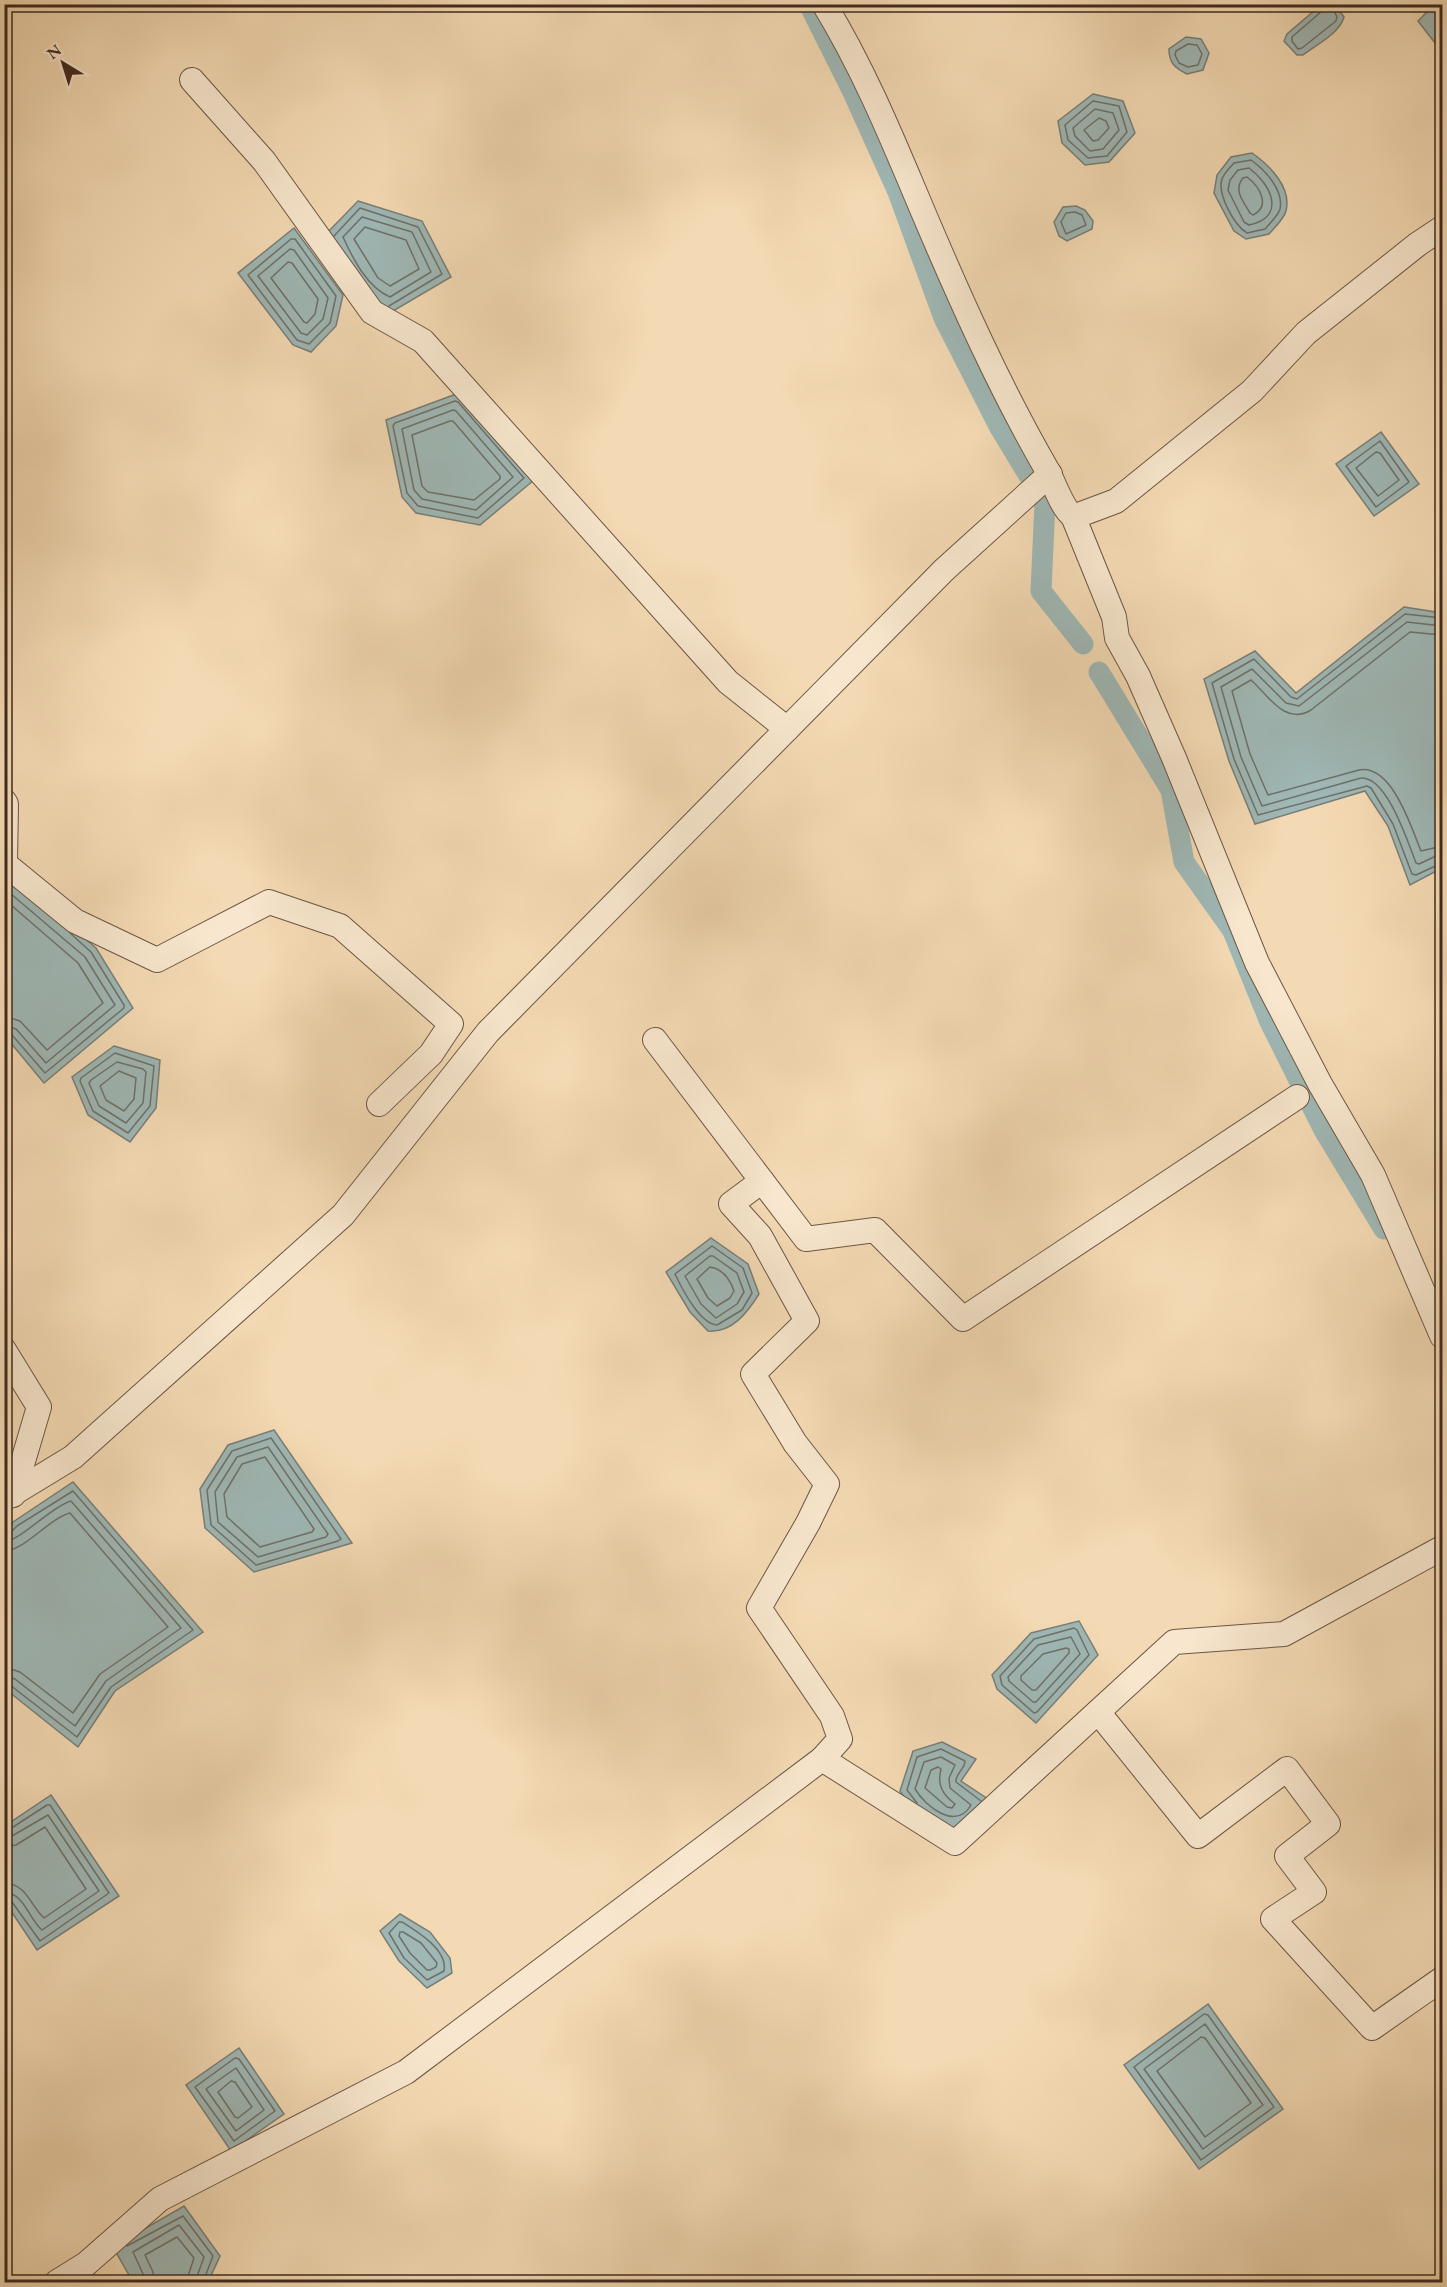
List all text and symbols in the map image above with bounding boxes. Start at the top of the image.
north arrow [33,33,93,93]
text: N [43,39,66,64]

